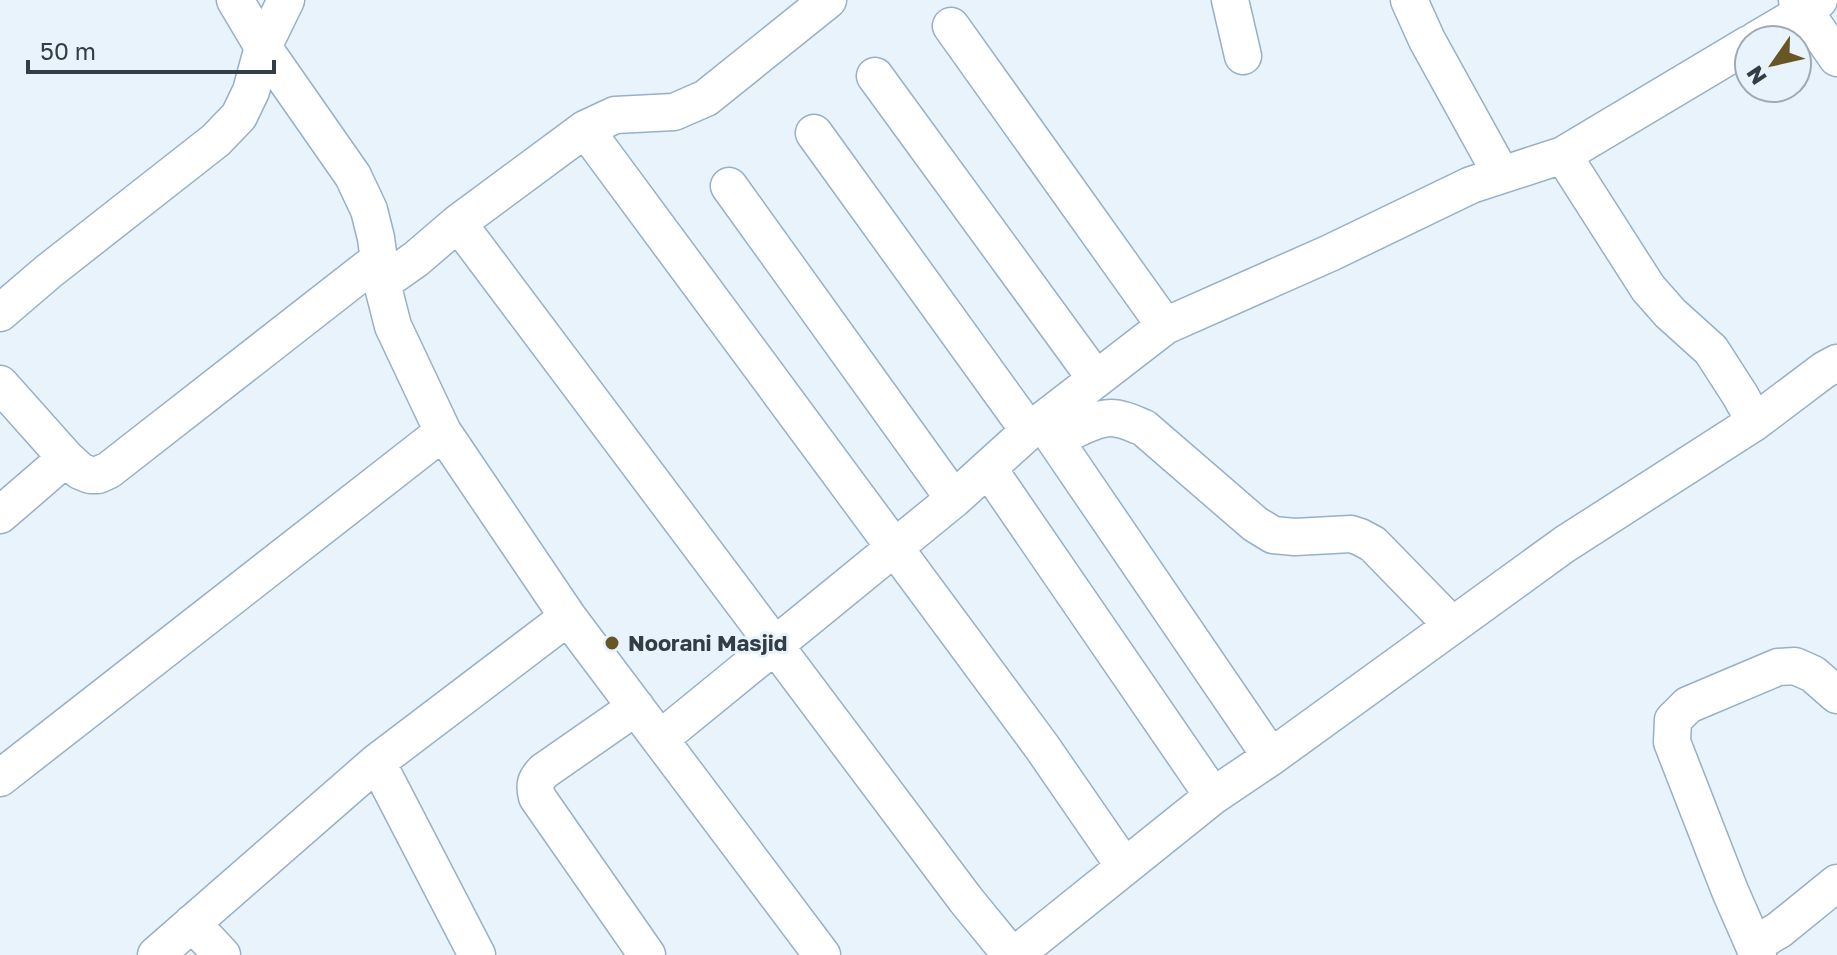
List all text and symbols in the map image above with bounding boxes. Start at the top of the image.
scale bar [28,24,274,74]
north arrow [1733,24,1813,104]
text: 50 m [40,36,96,65]
text: N [1740,61,1772,90]
place label: Noorani Masjid [628,629,787,656]
marker: Noorani Masjid [603,634,621,652]

